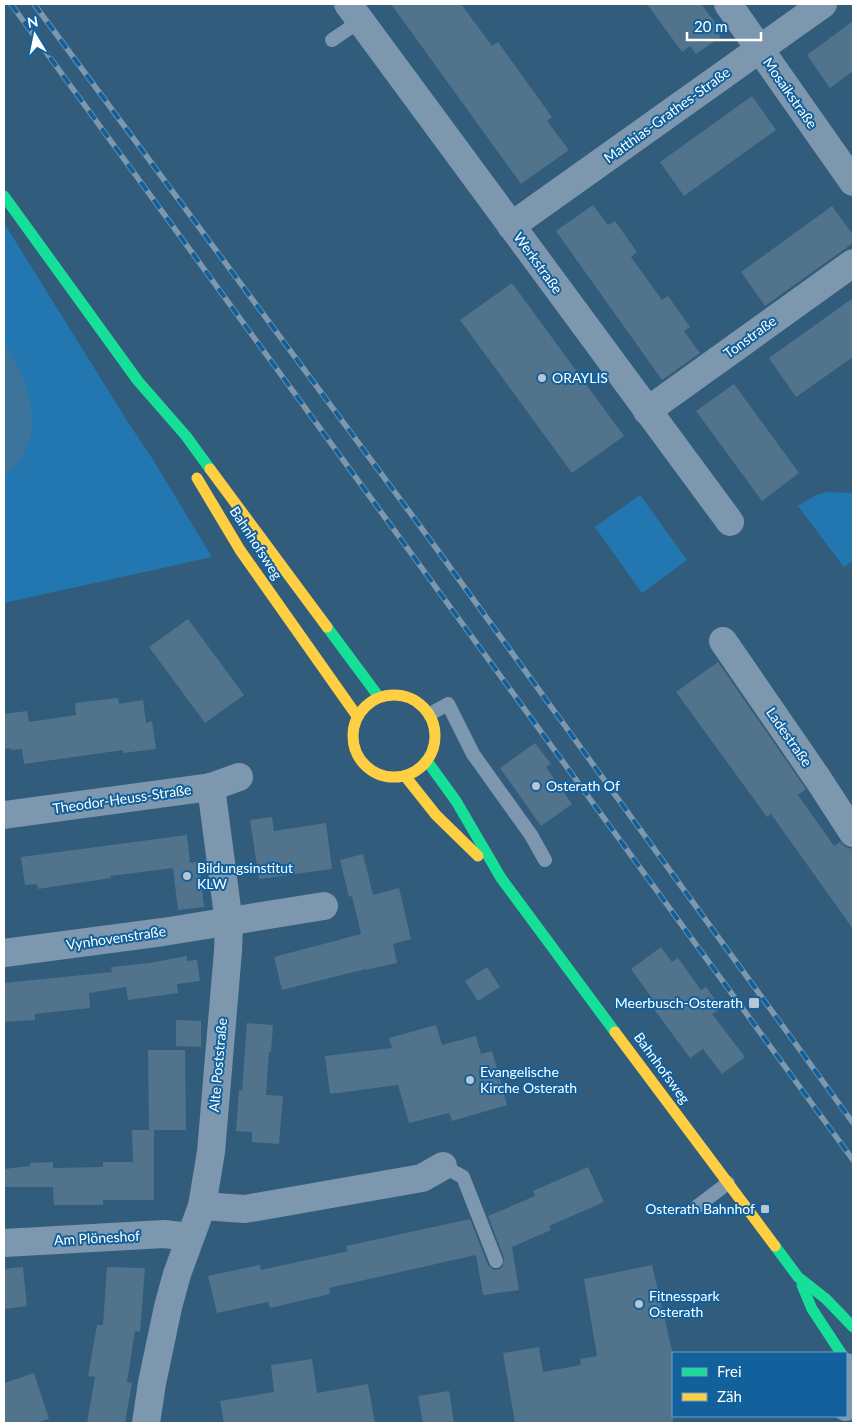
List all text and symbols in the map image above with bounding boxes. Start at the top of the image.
north arrow [10,10,60,60]
scale bar [687,10,761,42]
text: N [26,12,39,31]
text: 20 m [694,17,728,35]
street label: Mosaikstraße [760,54,821,131]
street label: Matthias-Grathes-Straße [600,63,733,166]
street label: Werkstraße [510,229,566,297]
street label: Tonstraße [720,312,779,361]
place label: ORAYLIS [552,369,608,386]
marker: ORAYLIS [536,372,548,384]
street label: Bahnhofsweg [227,503,286,582]
street label: Ladestraße [763,704,816,769]
place label: Osterath Of [546,777,620,794]
street label: Theodor-Heuss-Straße [52,780,192,817]
marker: Osterath Of [530,780,542,792]
place label: Bildungsinstitut KLW [197,859,293,892]
marker: Bildungsinstitut KLW [181,870,193,882]
street label: Vynhovenstraße [65,922,167,953]
place label: Meerbusch-Osterath [615,994,743,1011]
marker: Meerbusch-Osterath [747,996,761,1010]
street label: Alte Poststraße [205,1017,230,1113]
street label: Bahnhofsweg [631,1029,694,1107]
place label: Evangelische Kirche Osterath [480,1063,577,1096]
marker: Evangelische Kirche Osterath [464,1074,476,1086]
place label: Osterath Bahnhof [645,1200,755,1217]
marker: Osterath Bahnhof [759,1203,771,1215]
street label: Am Plöneshof [54,1227,140,1248]
place label: Fitnesspark Osterath [649,1287,720,1320]
marker: Fitnesspark Osterath [633,1298,645,1310]
legend [672,1352,847,1417]
text: Frei [717,1362,742,1380]
text: Zäh [717,1387,742,1405]

